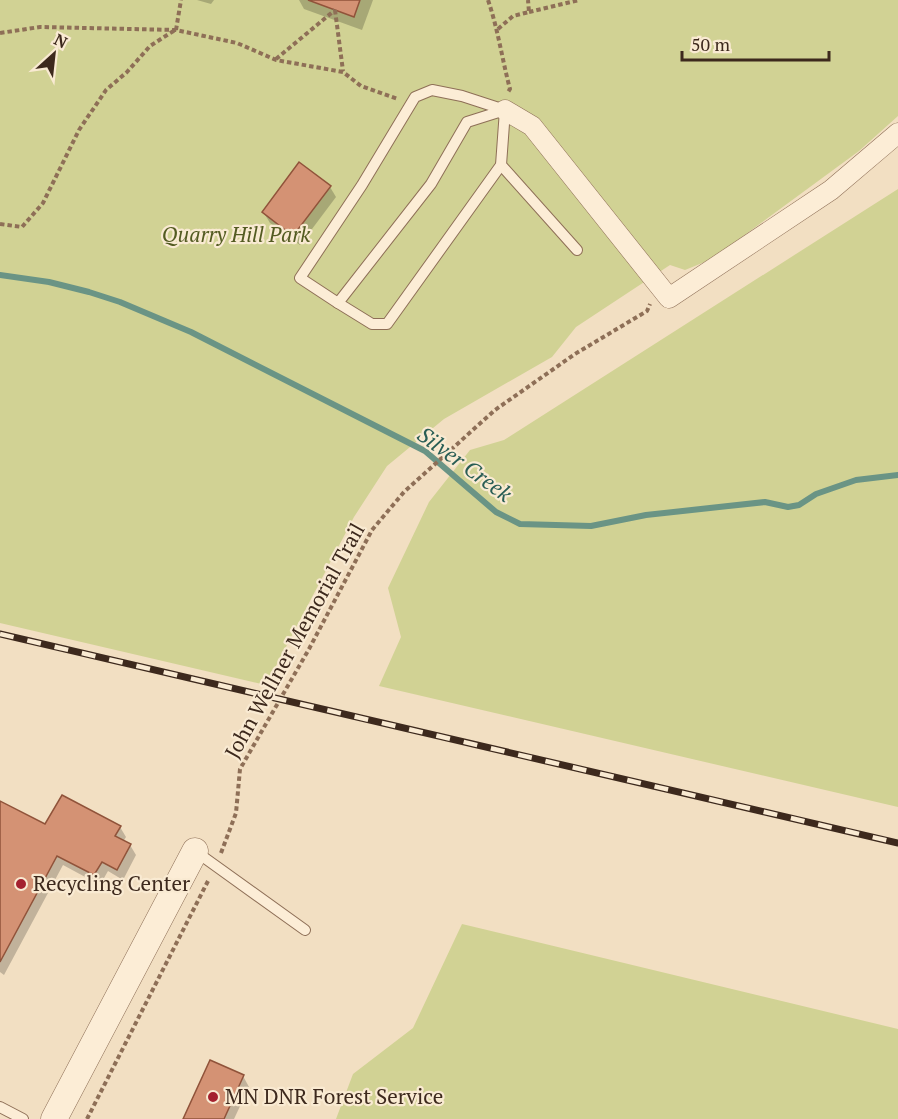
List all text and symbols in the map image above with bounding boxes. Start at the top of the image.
north arrow [24,24,84,84]
scale bar [682,24,829,62]
text: N [50,28,71,53]
text: 50 m [691,32,731,56]
park label: Quarry Hill Park [162,220,311,248]
water label: Silver Creek [412,419,519,508]
street label: John Wellner Memorial Trail [218,518,371,763]
place label: Recycling Center [33,869,190,897]
marker: Recycling Center [14,877,28,891]
place label: MN DNR Forest Service [225,1082,443,1110]
marker: MN DNR Forest Service [206,1090,220,1104]

